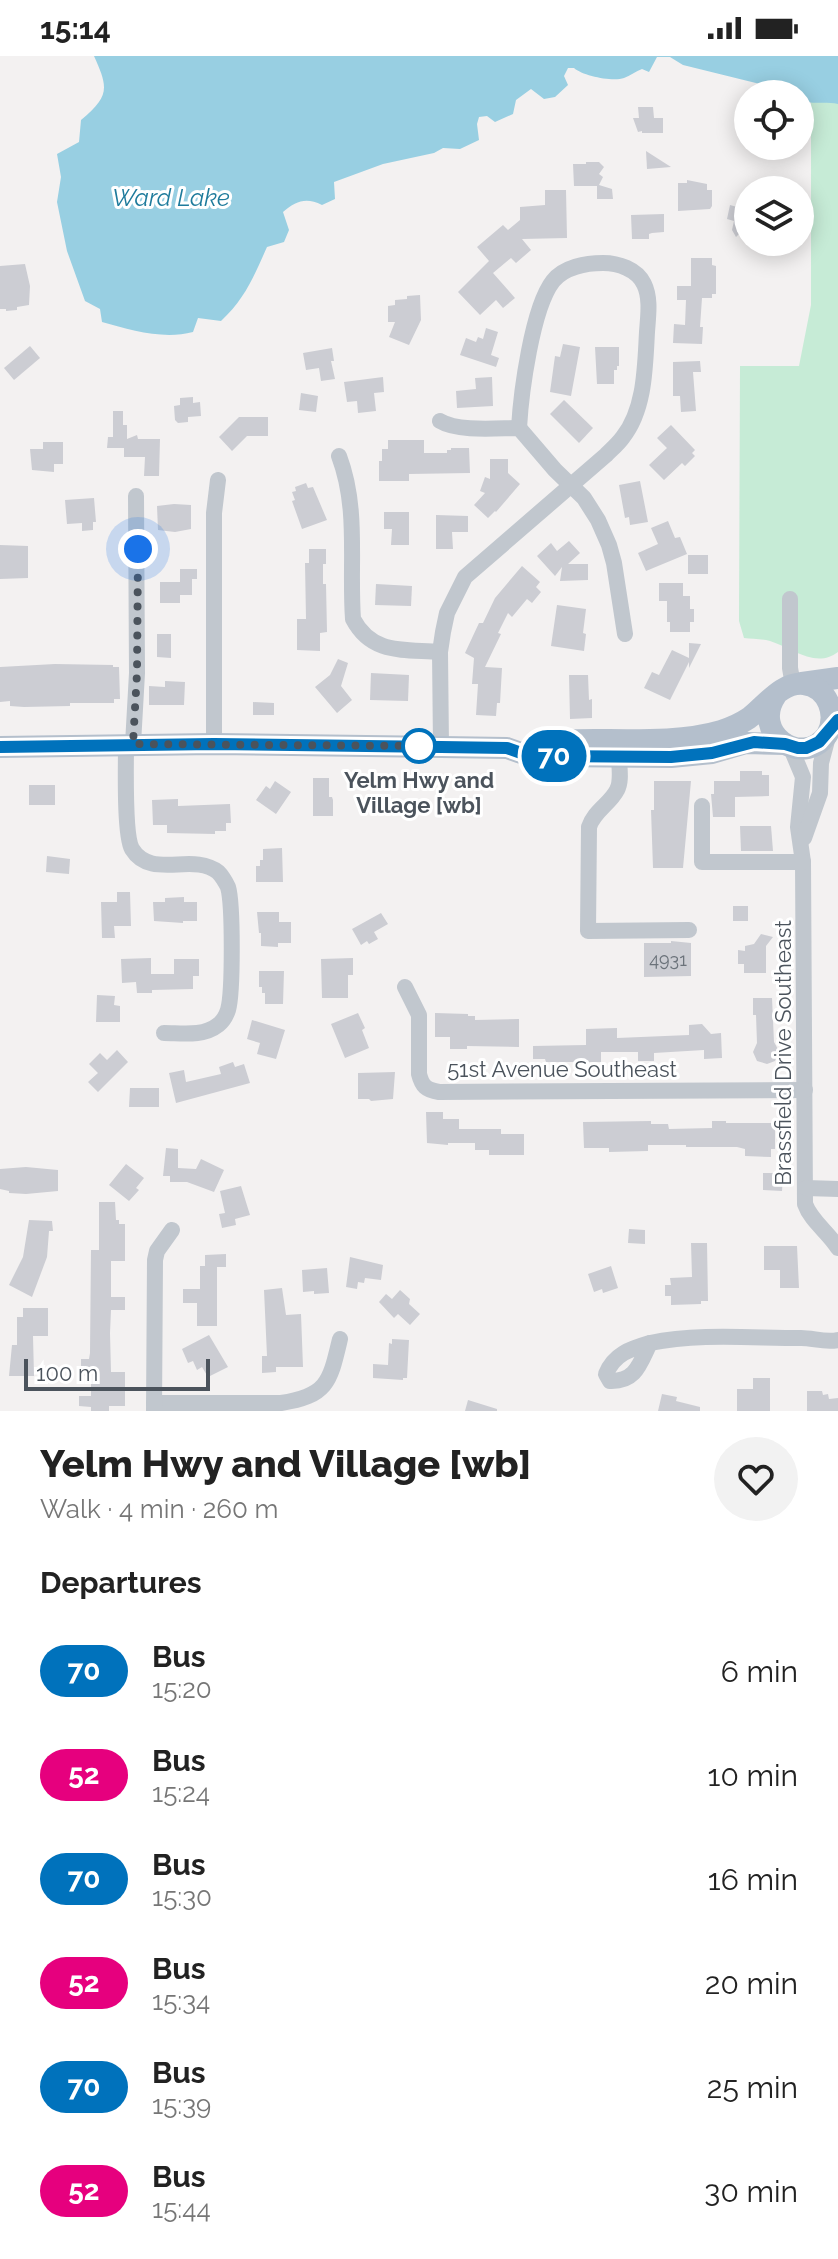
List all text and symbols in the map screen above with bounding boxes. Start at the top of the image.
text: 15:14 [40,11,111,46]
map controls [734,80,814,256]
button: locate [734,80,814,160]
button: layers [734,176,814,256]
water label: Ward Lake [112,183,230,212]
your location [118,529,158,569]
marker: Yelm Hwy and Village [wb] [402,729,436,763]
line badge: 70 [518,730,590,782]
text: 70 [538,739,570,772]
place label: Yelm Hwy and Village [wb] [344,767,494,818]
street label: Brassfield Drive Southeast [770,920,796,1186]
house number: 4931 [649,949,687,970]
street label: 51st Avenue Southeast [447,1056,678,1082]
scale bar [24,1355,210,1391]
text: 100 m [36,1360,98,1386]
button: heart [714,1437,798,1521]
text: Yelm Hwy and Village [wb] [40,1441,531,1486]
text: Walk · 4 min · 260 m [40,1494,278,1524]
text: Departures [40,1565,202,1600]
text: Bus [152,1639,206,1674]
text: 70 [68,1654,100,1687]
text: 6 min [721,1654,798,1689]
text: 15:20 [152,1674,212,1704]
text: Bus [152,1743,206,1778]
text: 52 [68,1758,100,1791]
text: 10 min [708,1758,798,1793]
text: 15:24 [152,1778,210,1808]
text: Bus [152,1847,206,1882]
text: 70 [68,1862,100,1895]
text: 16 min [708,1862,798,1897]
text: 15:30 [152,1882,212,1912]
text: Bus [152,1951,206,1986]
text: 52 [68,1966,100,1999]
text: 20 min [705,1966,798,2001]
text: 15:34 [152,1986,210,2016]
text: Bus [152,2055,206,2090]
text: 70 [68,2070,100,2103]
text: 25 min [707,2070,798,2105]
text: 15:39 [152,2090,211,2120]
text: Bus [152,2159,206,2194]
text: 52 [68,2174,100,2207]
text: 30 min [704,2174,798,2209]
text: 15:44 [152,2194,211,2224]

